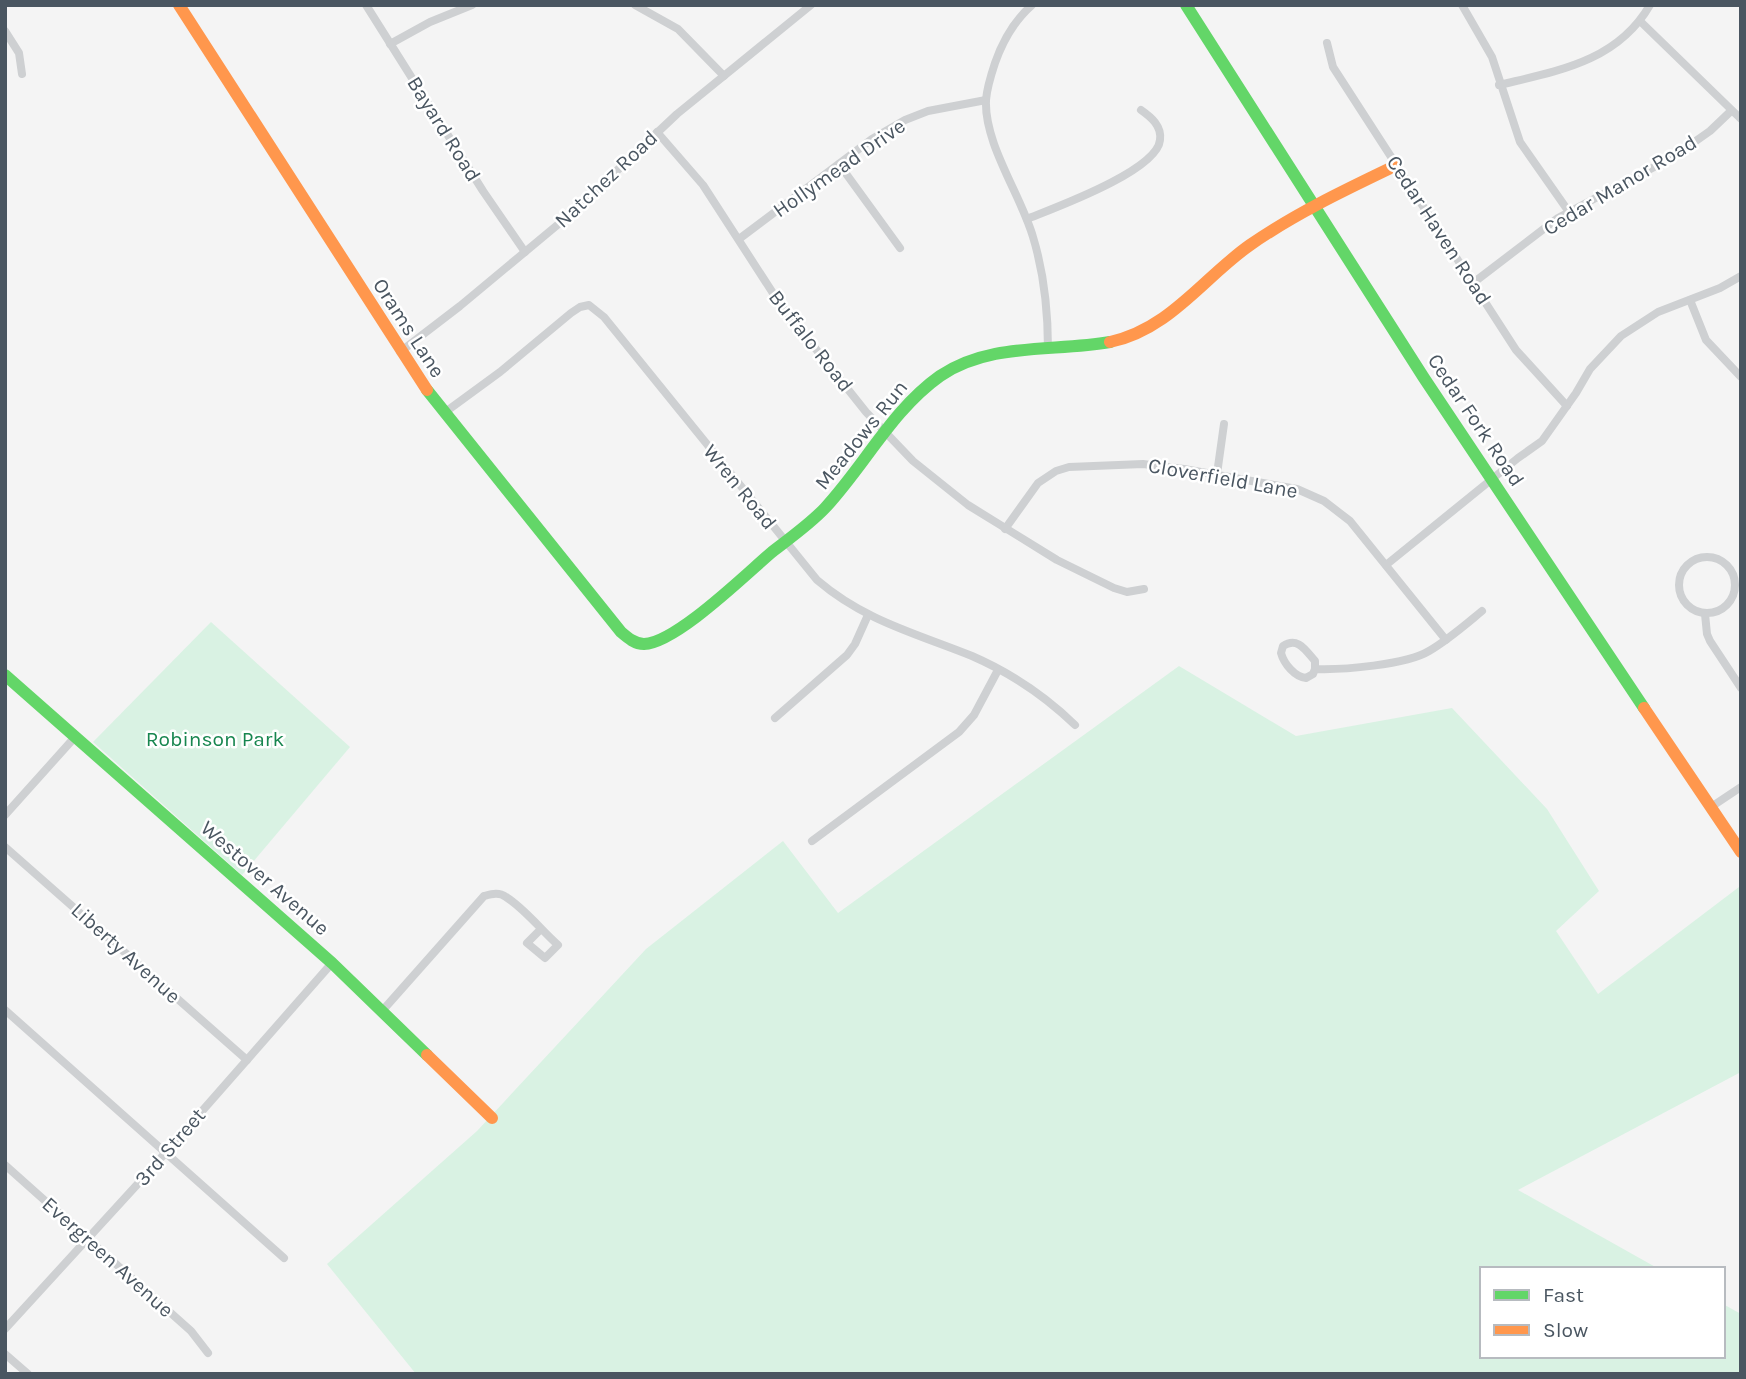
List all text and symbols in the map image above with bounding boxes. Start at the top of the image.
street label: Bayard Road [402,72,486,186]
street label: Hollymead Drive [768,114,910,222]
street label: Natchez Road [550,125,662,233]
street label: Cedar Manor Road [1539,130,1701,240]
street label: Cedar Haven Road [1382,151,1496,309]
street label: Orams Lane [368,274,450,382]
street label: Buffalo Road [764,285,858,397]
street label: Cedar Fork Road [1423,349,1529,491]
street label: Meadows Run [810,376,912,494]
street label: Wren Road [698,440,782,534]
street label: Cloverfield Lane [1146,453,1300,503]
park label: Robinson Park [146,727,284,751]
street label: Westover Avenue [196,816,334,940]
street label: Liberty Avenue [66,898,186,1008]
street label: 3rd Street [130,1103,210,1191]
street label: Evergreen Avenue [37,1192,179,1322]
legend [1480,1267,1725,1358]
text: Fast [1543,1283,1584,1307]
text: Slow [1543,1318,1588,1342]

